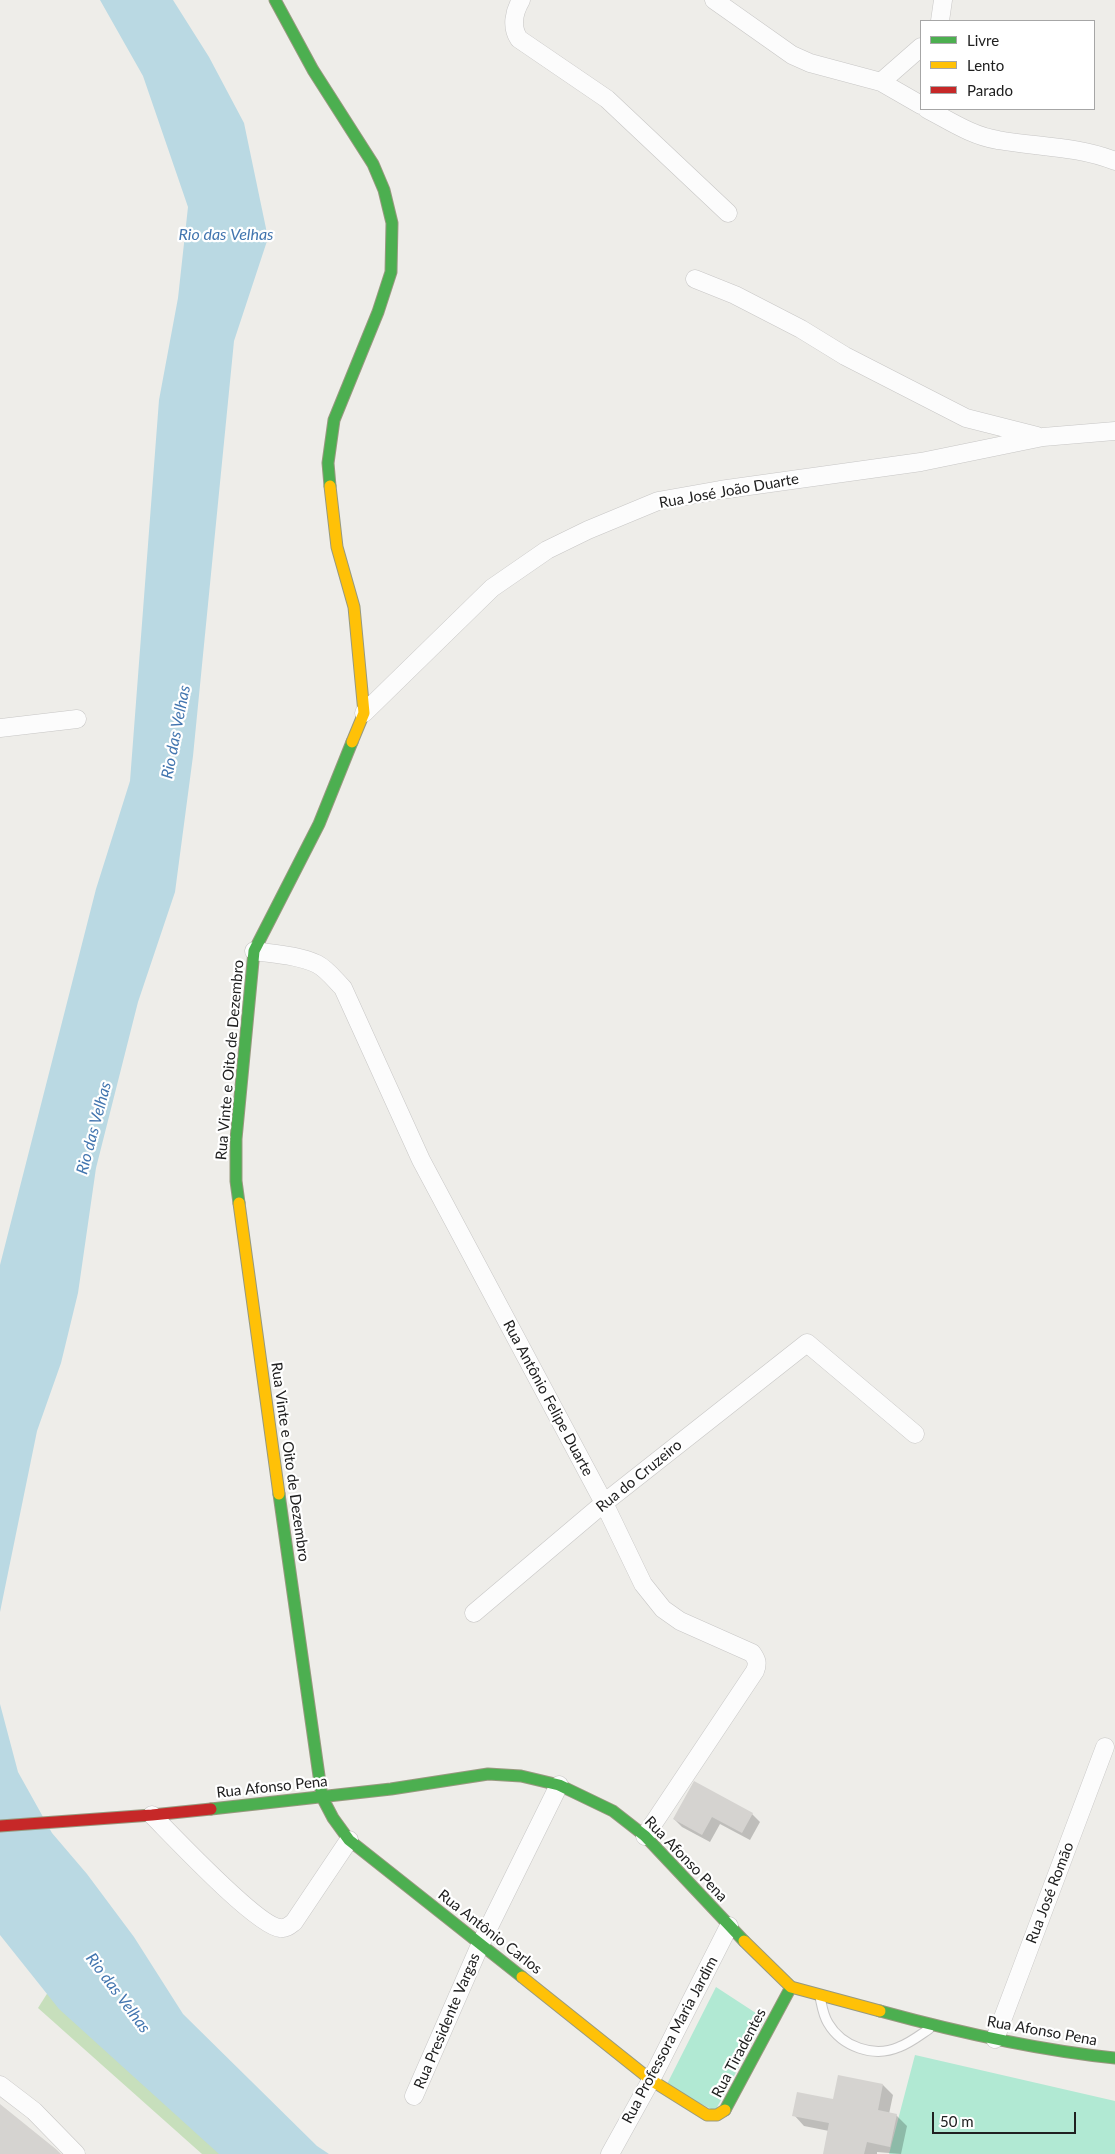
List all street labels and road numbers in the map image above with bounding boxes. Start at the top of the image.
street label: Rua José João Duarte [658,470,800,512]
street label: Rua Vinte e Oito de Dezembro [212,959,248,1161]
street label: Rua Antônio Felipe Duarte [499,1317,597,1479]
street label: Rua Vinte e Oito de Dezembro [267,1361,313,1563]
street label: Rua do Cruzeiro [592,1436,686,1516]
street label: Rua Afonso Pena [216,1772,328,1802]
street label: Rua Afonso Pena [641,1813,731,1905]
street label: Rua José Romão [1022,1840,1078,1946]
street label: Rua Antônio Carlos [435,1886,545,1978]
street label: Rua Presidente Vargas [410,1950,484,2092]
street label: Rua Professora Maria Jardim [618,1953,722,2127]
street label: Rua Tiradentes [708,2005,770,2101]
street label: Rua Afonso Pena [985,2012,1099,2050]

